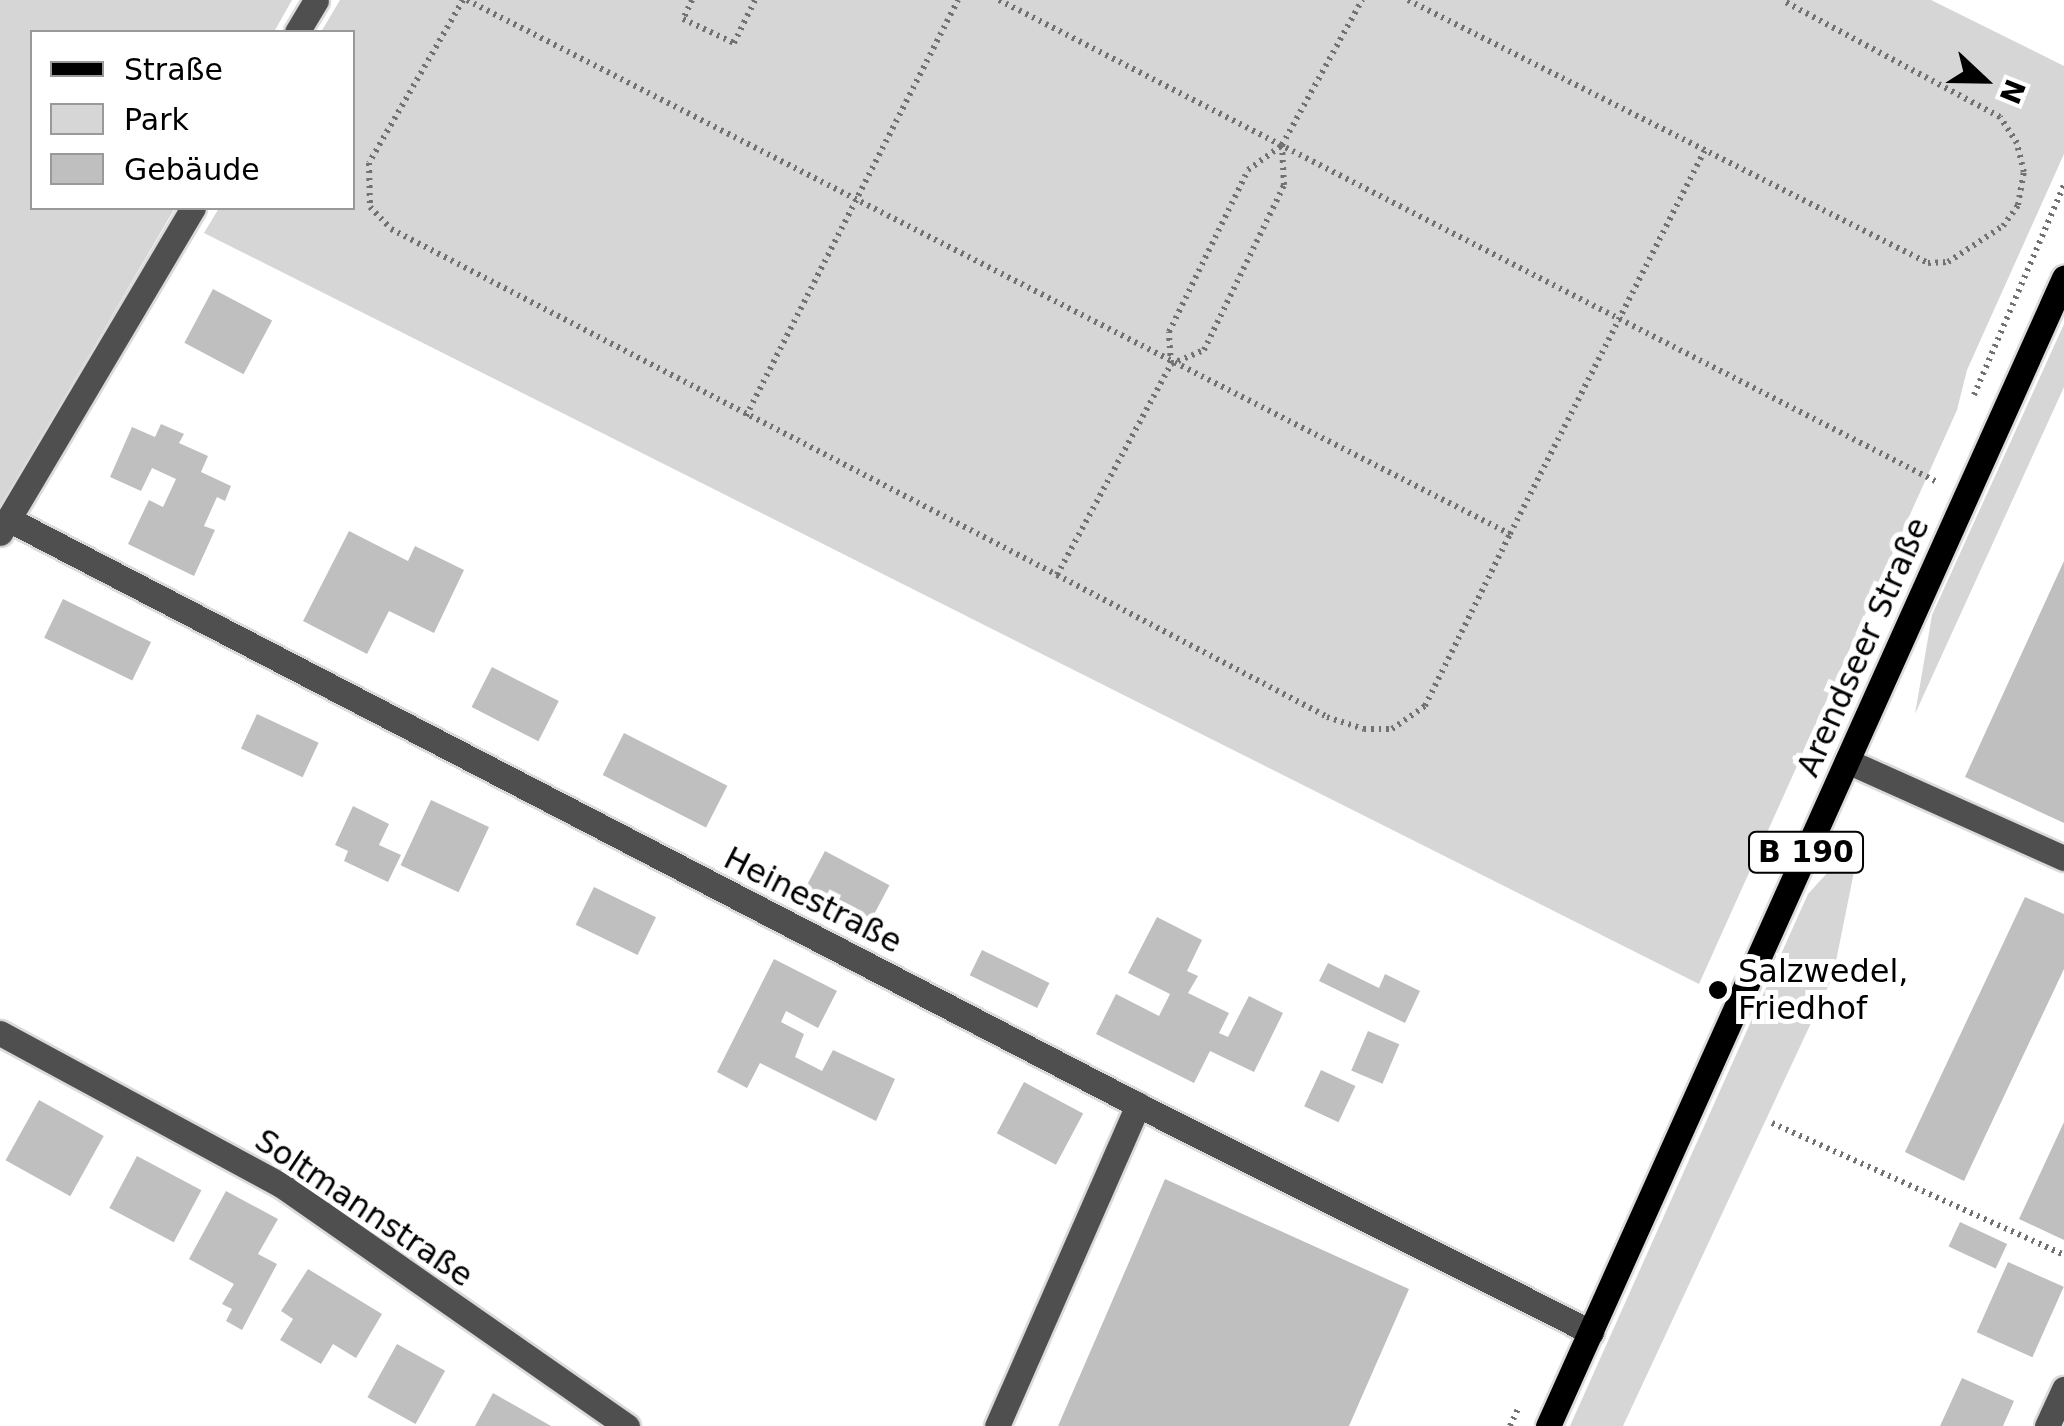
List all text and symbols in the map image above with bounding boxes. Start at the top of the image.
legend [30,30,355,210]
north arrow [1934,30,2034,130]
text: Straße [124,52,223,87]
text: N [1993,74,2032,108]
text: Park [124,102,189,137]
text: Gebäude [124,152,260,187]
street label: Arendseer Straße [1789,512,1937,782]
road number: B 190 [1746,827,1866,877]
street label: Heinestraße [718,839,908,961]
place label: Salzwedel, Friedhof [1738,953,1909,1028]
marker: Salzwedel, Friedhof [1707,979,1729,1001]
street label: Soltmannstraße [248,1121,480,1295]

